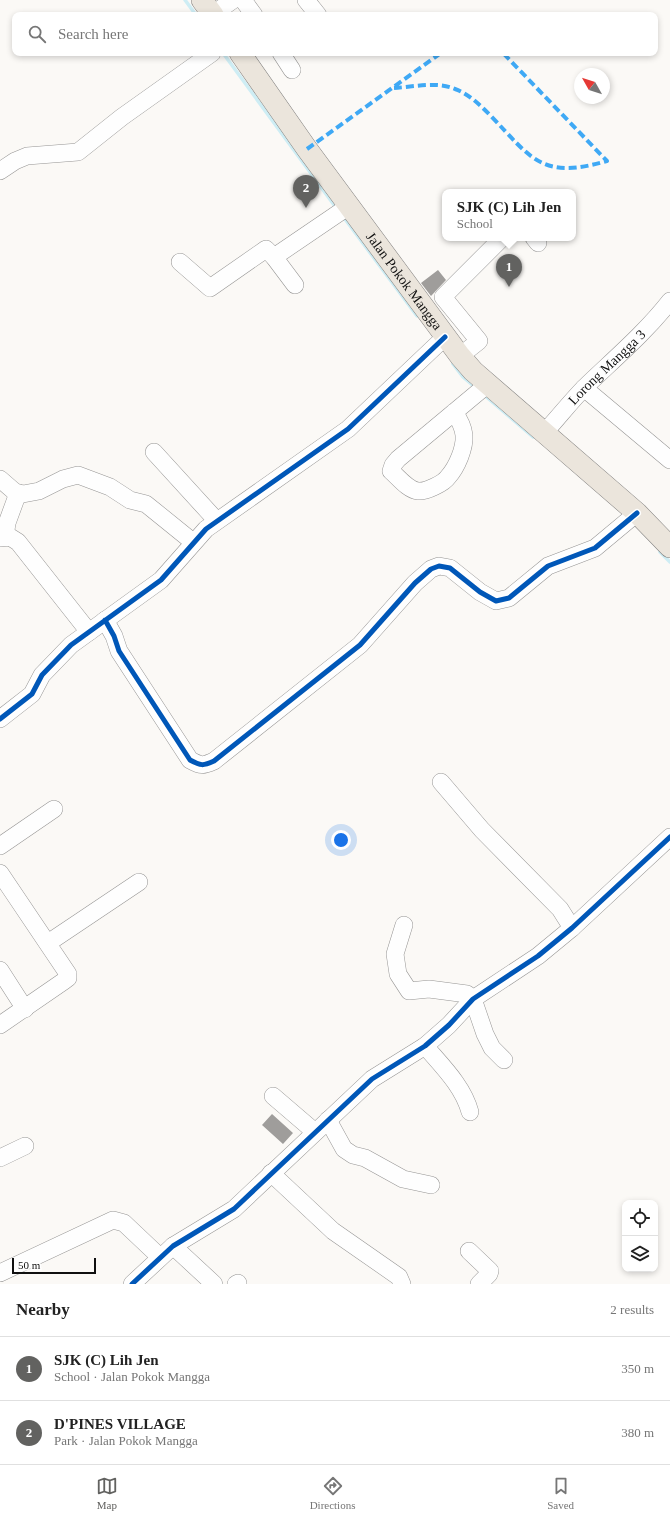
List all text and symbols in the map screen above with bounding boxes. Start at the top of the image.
search box [12,12,658,56]
icon: search [26,23,48,45]
text: Search here [58,26,128,42]
north arrow [574,68,610,104]
pin: 2 [293,175,319,208]
popup [442,189,576,241]
text: SJK (C) Lih Jen [457,199,561,215]
text: School [457,216,493,231]
street label: Jalan Pokok Mangga [363,229,445,333]
pin: 1 [496,254,522,287]
street label: Lorong Mangga 3 [565,327,649,408]
your location [331,830,351,850]
map controls [622,1200,658,1272]
button: locate [622,1200,658,1236]
button: layers [622,1236,658,1272]
scale bar [12,1256,96,1275]
text: 50 m [18,1259,40,1271]
text: Nearby [16,1300,70,1319]
text: 2 results [610,1302,654,1317]
text: SJK (C) Lih Jen [54,1352,159,1368]
text: 1 [26,1361,32,1376]
text: 350 m [621,1361,654,1376]
text: School · Jalan Pokok Mangga [54,1369,210,1384]
text: D'PINES VILLAGE [54,1416,186,1432]
text: 2 [26,1425,32,1440]
text: 380 m [621,1425,654,1440]
text: Park · Jalan Pokok Mangga [54,1433,198,1448]
tab: Map [96,1475,118,1511]
tab: Directions [310,1475,355,1511]
tab: Saved [547,1475,574,1511]

